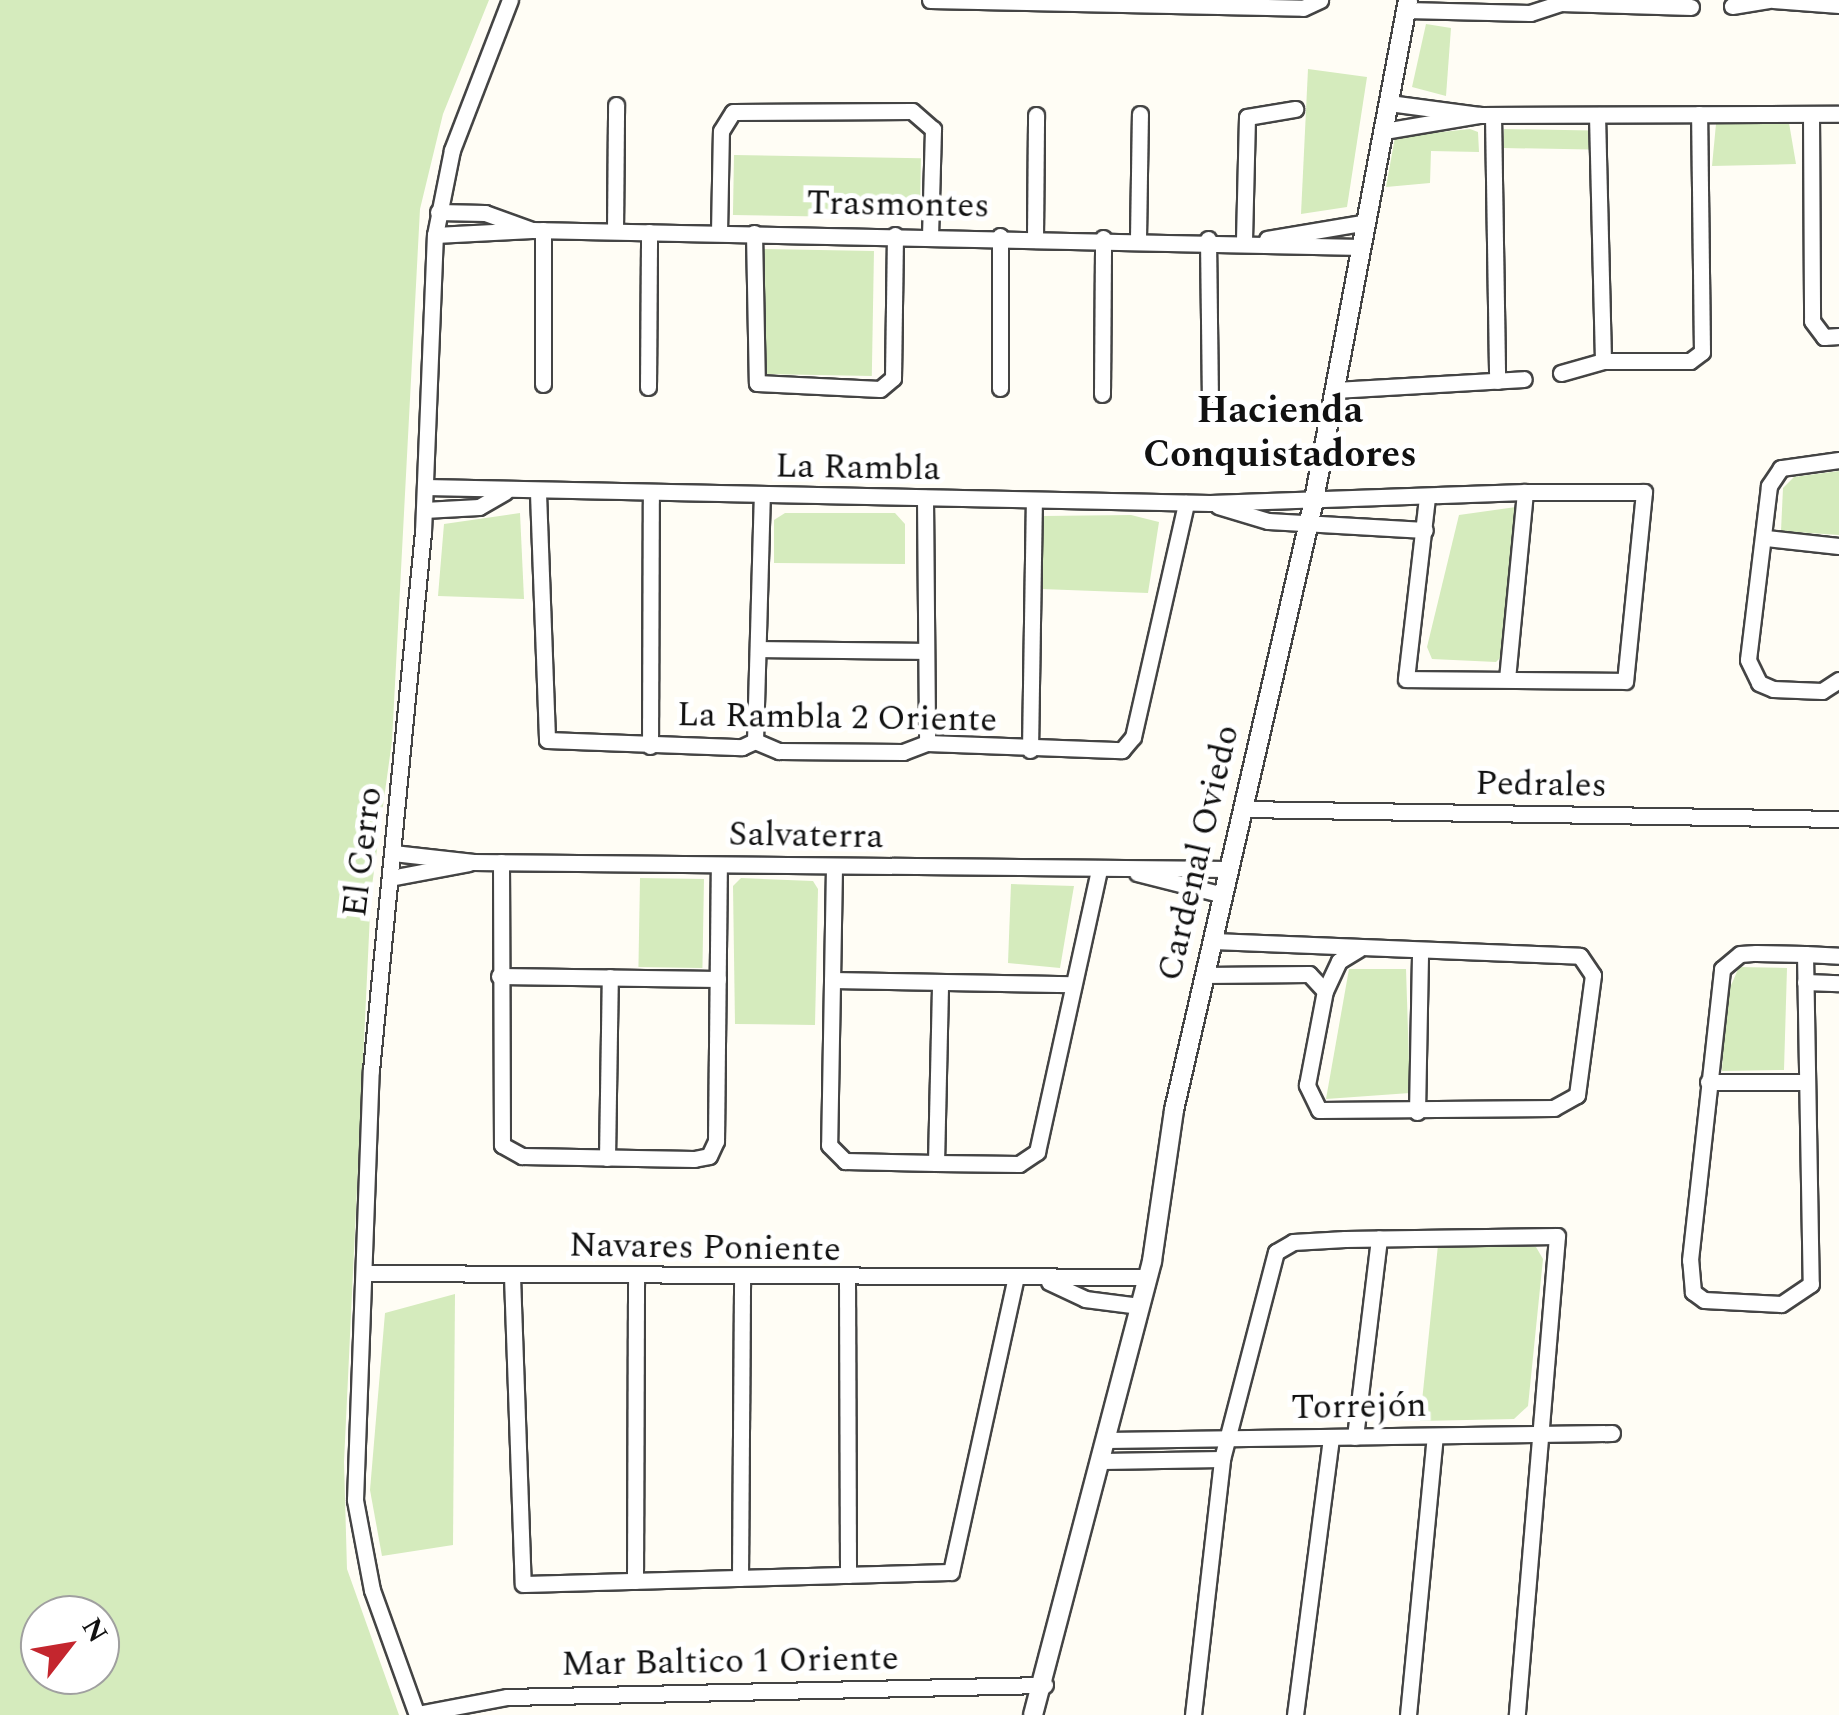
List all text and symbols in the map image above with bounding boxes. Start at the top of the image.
street label: Trasmontes [806,182,990,228]
district label: Hacienda Conquistadores [1143,389,1417,478]
street label: La Rambla [775,446,941,490]
street label: La Rambla 2 Oriente [677,694,997,742]
street label: Cardenal Oviedo [1149,721,1249,985]
street label: Pedrales [1475,763,1607,807]
street label: El Cerro [334,784,392,920]
street label: Salvaterra [728,814,884,858]
street label: Navares Poniente [569,1225,841,1271]
street label: Torrejón [1291,1385,1427,1429]
north arrow [20,1595,120,1695]
text: N [70,1609,119,1651]
street label: Mar Baltico 1 Oriente [561,1638,899,1686]

